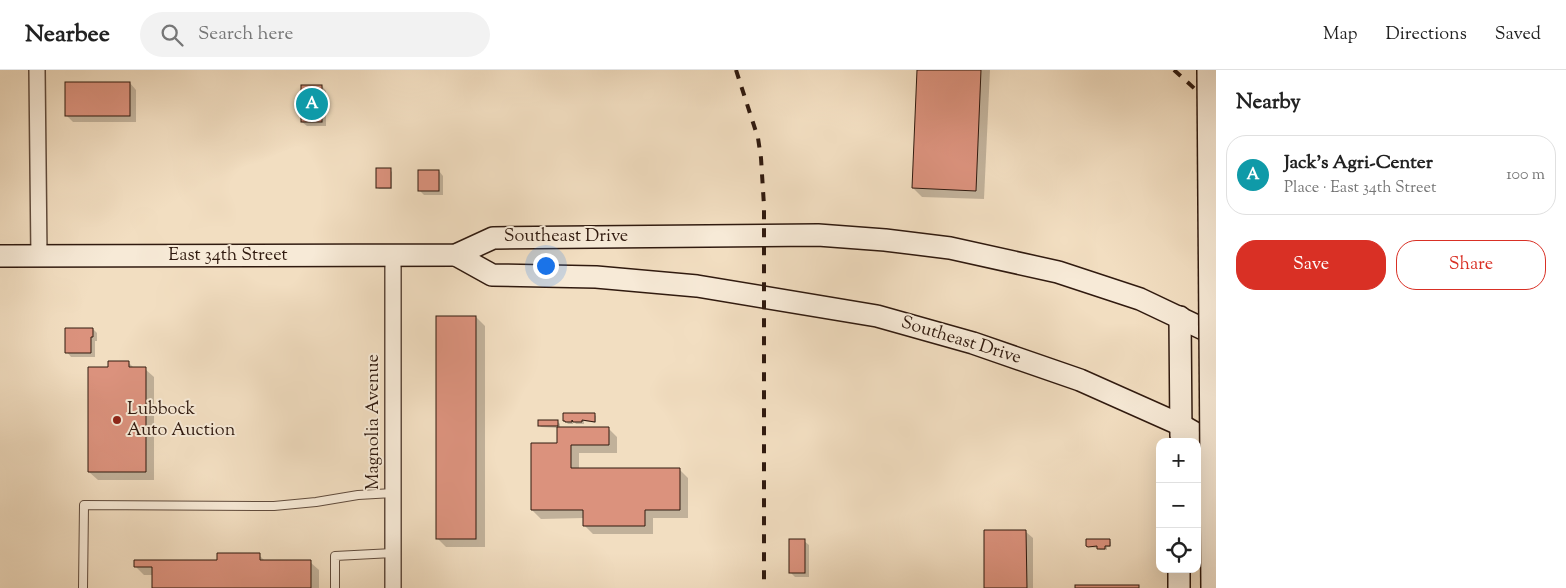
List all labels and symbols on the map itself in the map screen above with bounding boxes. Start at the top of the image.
pin: A [296,85,328,123]
street label: Southeast Drive [504,224,628,250]
street label: East 34th Street [168,243,288,269]
your location [533,253,559,279]
street label: Southeast Drive [898,310,1024,372]
street label: Magnolia Avenue [361,354,387,490]
place label: Lubbock Auto Auction [127,397,236,444]
marker: Lubbock Auto Auction [111,414,123,426]

